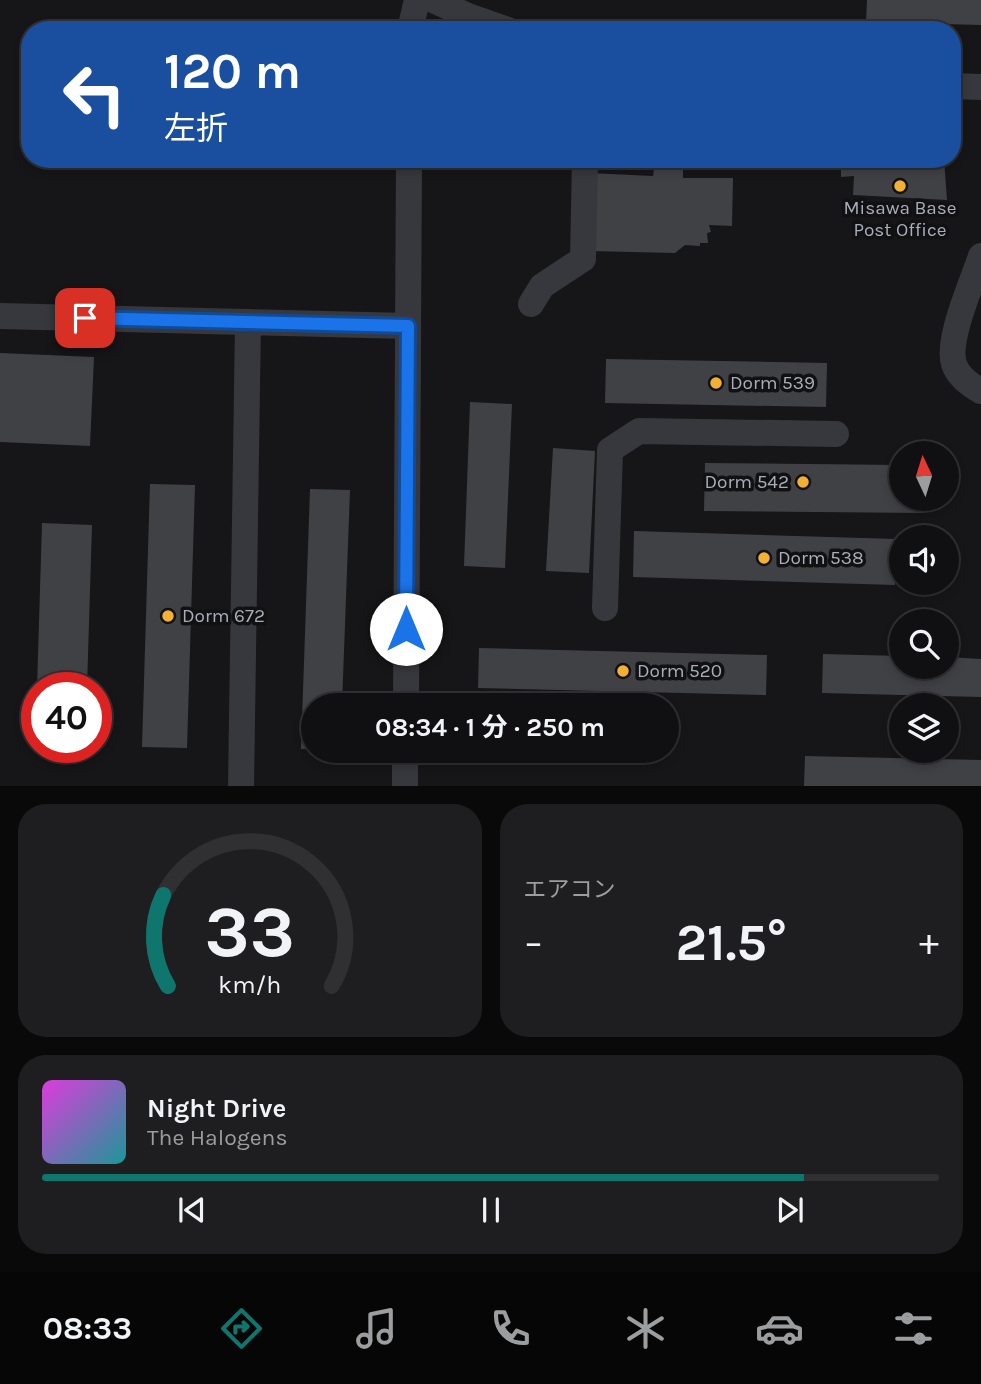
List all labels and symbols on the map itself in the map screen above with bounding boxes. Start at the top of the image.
marker: Misawa Base Post Office [892,178,908,194]
place label: Misawa Base Post Office [844,197,956,241]
pin [55,288,115,348]
place label: Dorm 539 [730,372,815,394]
marker: Dorm 539 [708,375,724,391]
north arrow [889,441,959,511]
place label: Dorm 542 [705,471,789,493]
marker: Dorm 542 [795,474,811,490]
place label: Dorm 538 [778,547,864,569]
marker: Dorm 538 [756,550,772,566]
position arrow [369,592,443,666]
place label: Dorm 672 [182,605,265,627]
marker: Dorm 672 [160,608,176,624]
place label: Dorm 520 [637,660,722,682]
marker: Dorm 520 [615,663,631,679]
speed limit sign: 40 [21,672,112,763]

